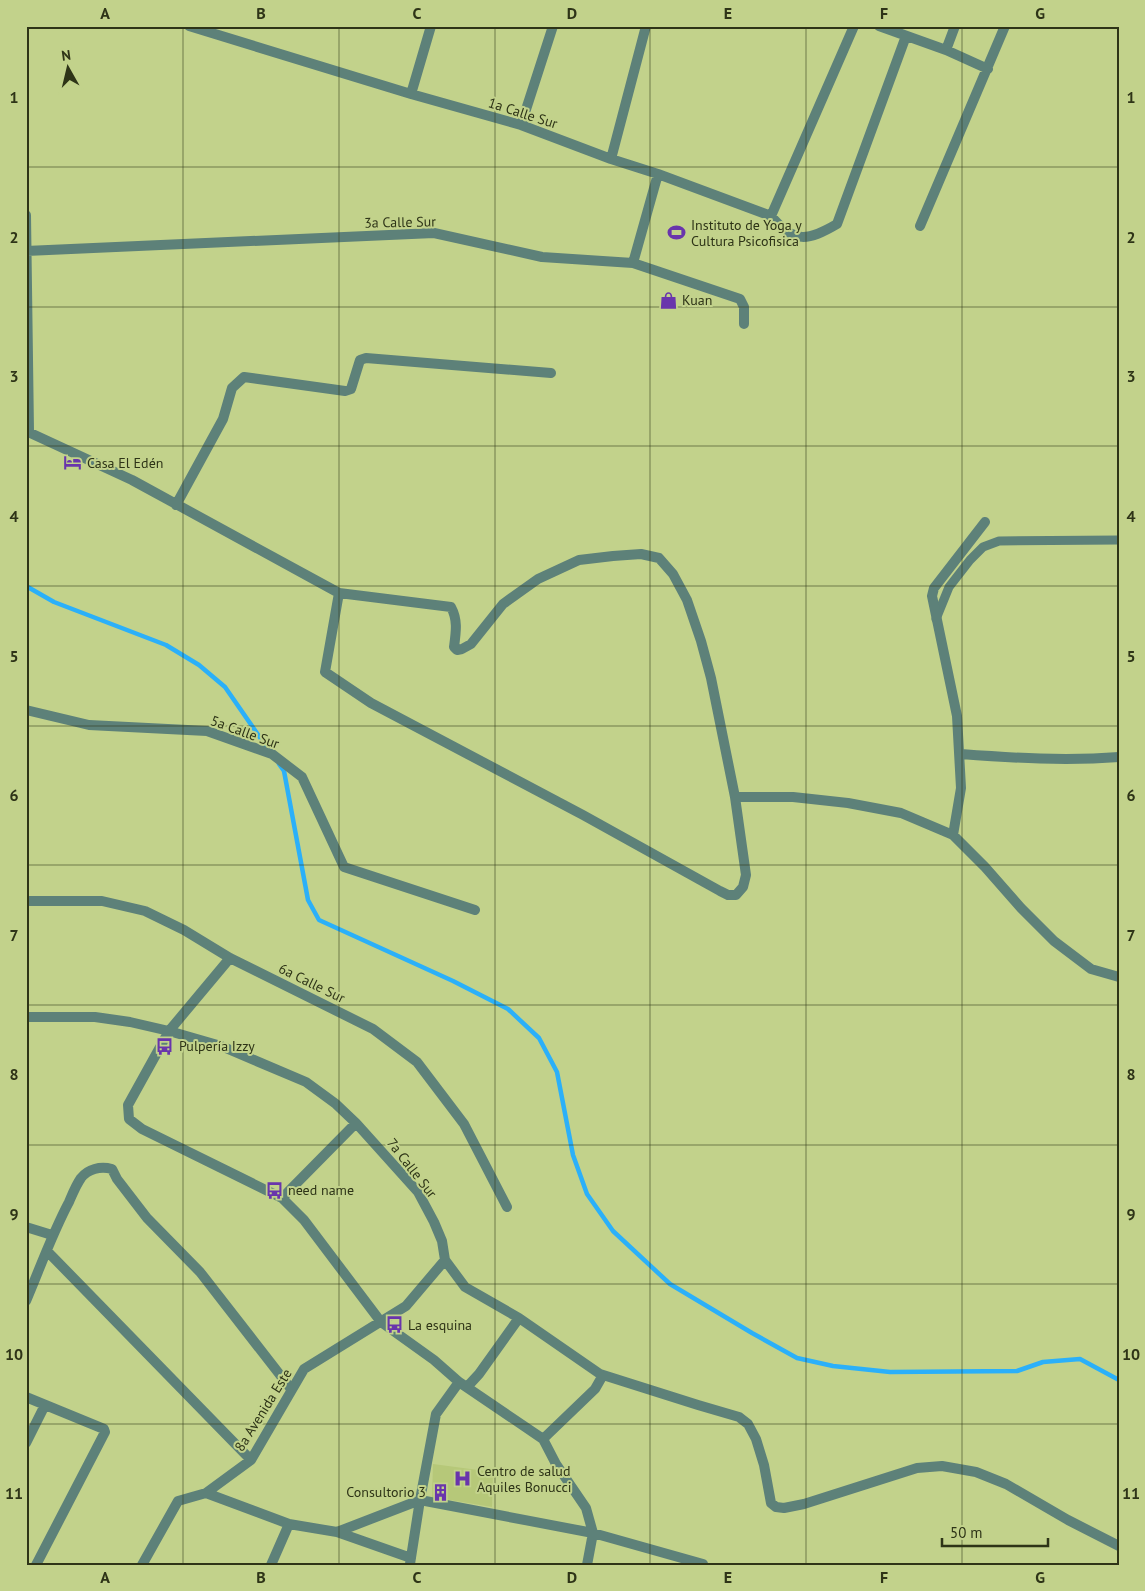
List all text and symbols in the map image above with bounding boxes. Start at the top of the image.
text: A [100,3,110,23]
text: B [256,3,266,23]
text: C [413,3,422,23]
text: D [567,3,577,23]
text: E [724,3,732,23]
text: F [880,3,888,23]
text: G [1035,3,1045,23]
north arrow [42,42,92,92]
text: N [60,46,72,65]
text: 1 [9,87,19,107]
text: 1 [1126,87,1136,107]
street label: 1a Calle Sur [486,93,560,133]
street label: 3a Calle Sur [364,212,436,232]
place label: Instituto de Yoga y Cultura Psicofisica [691,216,802,250]
sports icon: Instituto de Yoga y Cultura Psicofisica [667,223,687,243]
text: 2 [9,227,19,247]
text: 2 [1126,227,1136,247]
shop icon: Kuan [658,290,678,310]
place label: Kuan [682,291,712,309]
text: 3 [9,366,19,386]
text: 3 [1126,366,1136,386]
hotel icon: Casa El Edén [63,453,83,473]
place label: Casa El Edén [87,454,163,472]
text: 4 [9,506,19,526]
text: 4 [1126,506,1136,526]
text: 5 [9,646,19,666]
text: 5 [1126,646,1136,666]
street label: 5a Calle Sur [208,711,282,753]
text: 6 [9,785,19,805]
text: 6 [1126,785,1136,805]
text: 7 [9,925,19,945]
text: 7 [1126,925,1136,945]
street label: 6a Calle Sur [276,959,348,1007]
bus stop icon: Pulpería Izzy [155,1036,175,1056]
place label: Pulpería Izzy [179,1037,255,1055]
text: 8 [9,1064,19,1084]
text: 8 [1126,1064,1136,1084]
street label: 7a Calle Sur [383,1134,441,1202]
bus stop icon: need name [264,1180,284,1200]
place label: need name [288,1181,354,1199]
text: 9 [9,1204,19,1224]
text: 9 [1126,1204,1136,1224]
bus stop icon: La esquina [384,1315,404,1335]
place label: La esquina [408,1316,472,1334]
text: 10 [5,1344,23,1364]
text: 10 [1122,1344,1140,1364]
street label: 8a Avenida Este [230,1365,296,1455]
place label: Centro de salud Aquiles Bonucci [477,1462,572,1496]
hospital icon: Centro de salud Aquiles Bonucci [453,1469,473,1489]
building icon: Consultorio 3 [430,1482,450,1502]
text: 11 [5,1483,23,1503]
place label: Consultorio 3 [346,1483,426,1501]
text: 11 [1122,1483,1140,1503]
scale bar [942,1516,1049,1548]
text: 50 m [950,1523,983,1542]
text: A [100,1567,110,1587]
text: B [256,1567,266,1587]
text: C [413,1567,422,1587]
text: D [567,1567,577,1587]
text: E [724,1567,732,1587]
text: F [880,1567,888,1587]
text: G [1035,1567,1045,1587]

